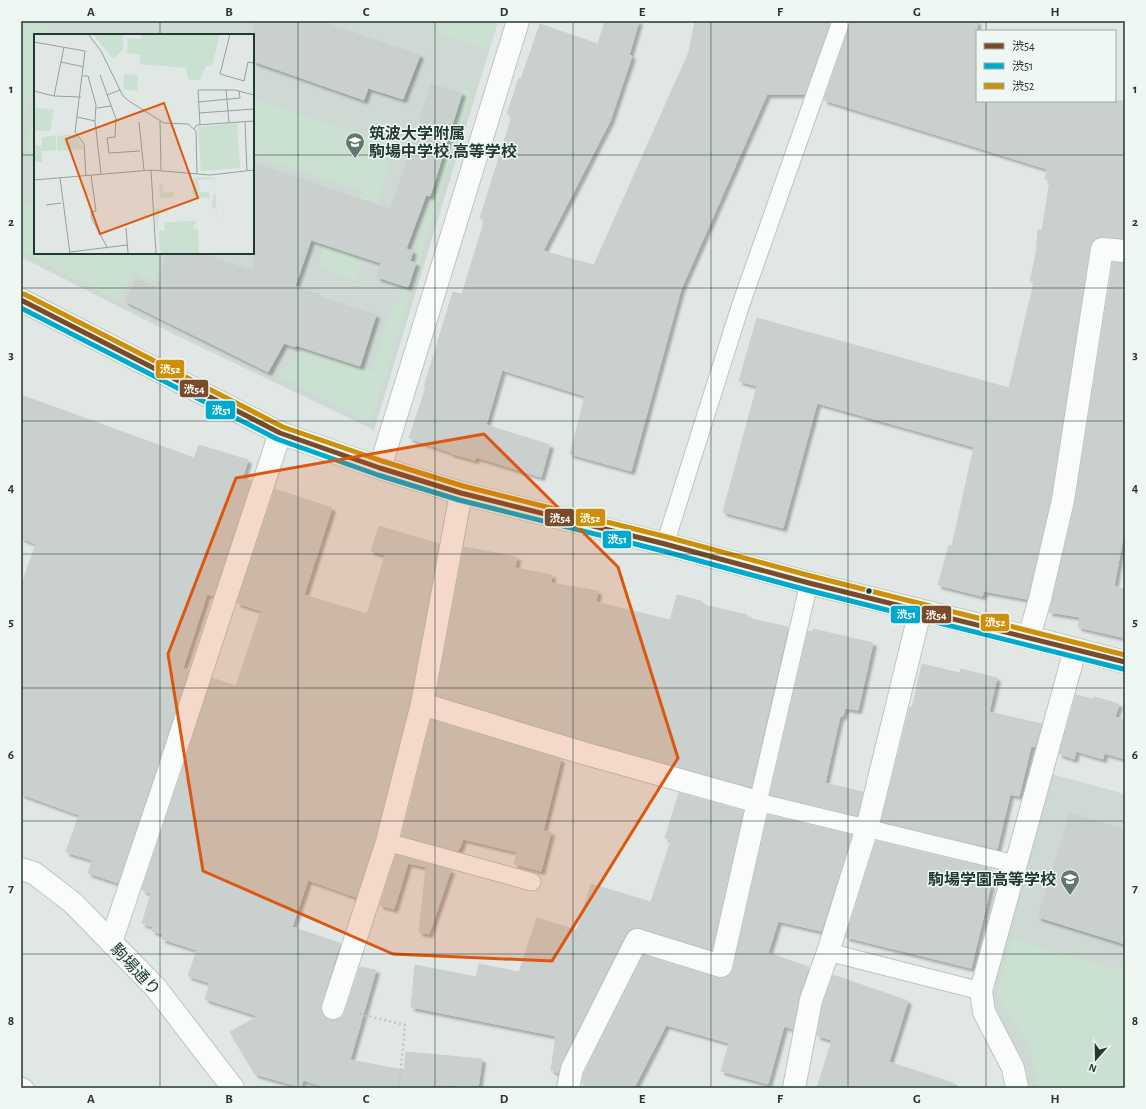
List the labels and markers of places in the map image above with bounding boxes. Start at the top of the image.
place label: 筑波大学附属 駒場中学校,高等学校 [369,125,517,160]
school or university icon: 筑波大学附属 駒場中学校,高等学校 [344,131,366,159]
unlabelled marker [864,586,874,596]
school or university icon: 駒場学園高等学校 [1059,868,1081,896]
place label: 駒場学園高等学校 [928,871,1056,888]

